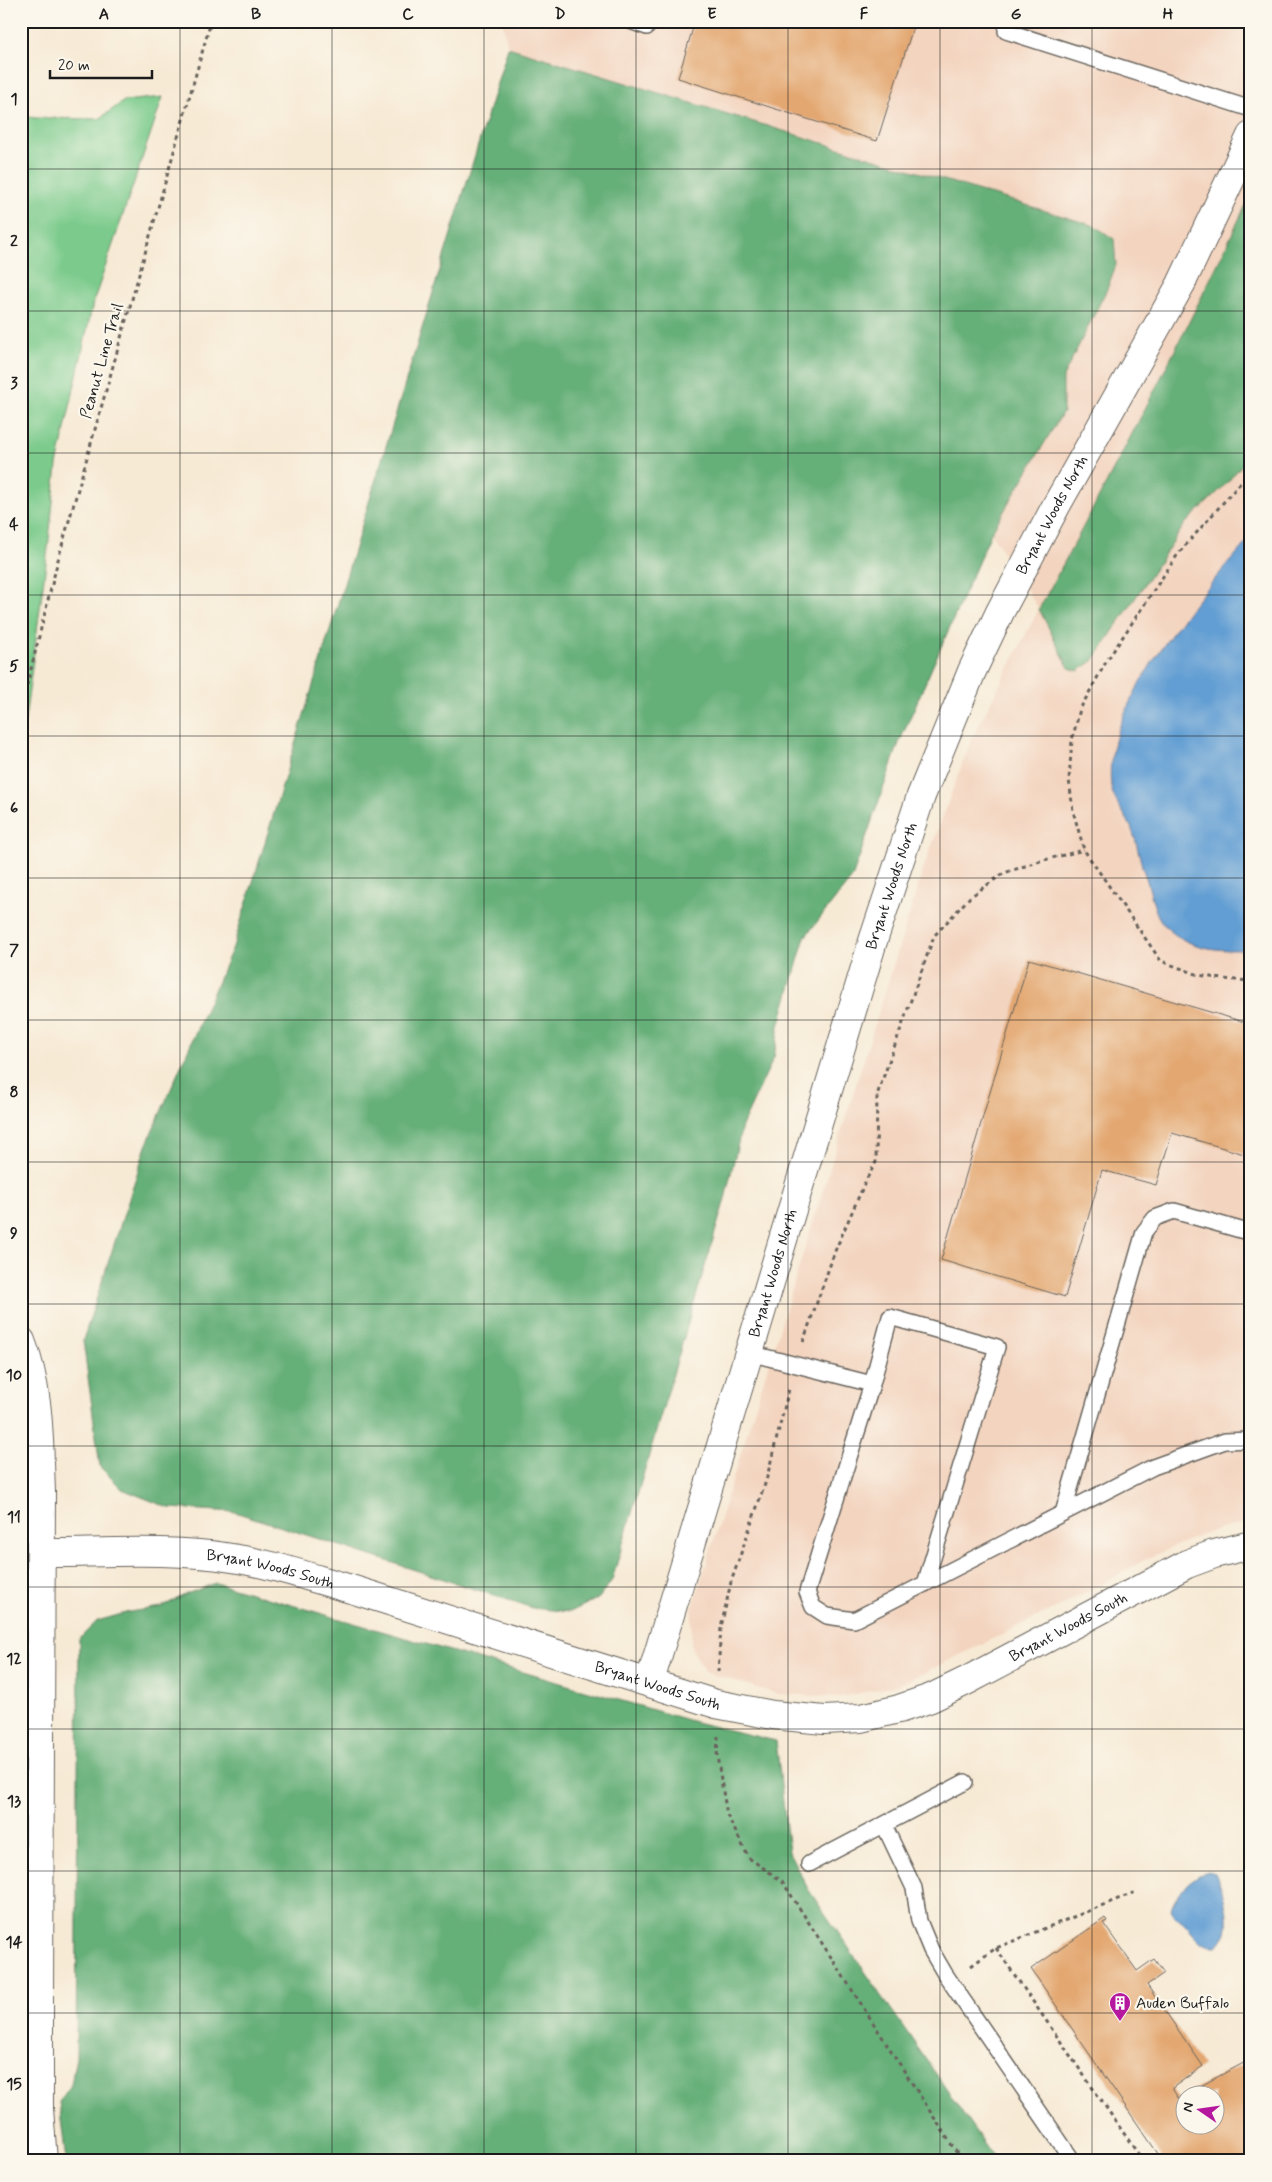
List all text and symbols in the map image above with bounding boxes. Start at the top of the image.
text: A [99,4,109,25]
text: B [251,4,261,25]
text: C [402,4,414,25]
text: D [554,4,566,25]
text: E [707,4,717,25]
text: F [860,4,869,25]
text: G [1011,4,1022,25]
text: H [1163,4,1174,25]
scale bar [50,48,152,80]
text: 20 m [58,56,90,76]
text: 1 [10,89,18,110]
text: 2 [10,231,18,252]
street label: Peanut Line Trail [75,301,129,421]
text: 3 [10,373,18,394]
street label: Bryant Woods North [1011,451,1093,578]
text: 4 [9,514,19,535]
text: 5 [9,656,19,677]
text: 6 [10,798,18,819]
street label: Bryant Woods North [861,819,922,952]
text: 7 [9,940,19,961]
text: 8 [9,1082,19,1103]
street label: Bryant Woods North [744,1206,802,1340]
text: 9 [10,1223,18,1244]
text: 10 [6,1365,22,1386]
text: 11 [7,1507,21,1528]
street label: Bryant Woods South [205,1544,337,1594]
street label: Bryant Woods South [1006,1587,1131,1667]
text: 12 [6,1649,22,1670]
street label: Bryant Woods South [592,1656,723,1715]
text: 13 [7,1791,21,1812]
text: 14 [6,1932,23,1953]
building icon: Auden Buffalo [1108,1991,1132,2022]
place label: Auden Buffalo [1136,1993,1229,2014]
text: 15 [6,2074,22,2095]
north arrow [1174,2084,1224,2134]
text: N [1178,2101,1198,2114]

